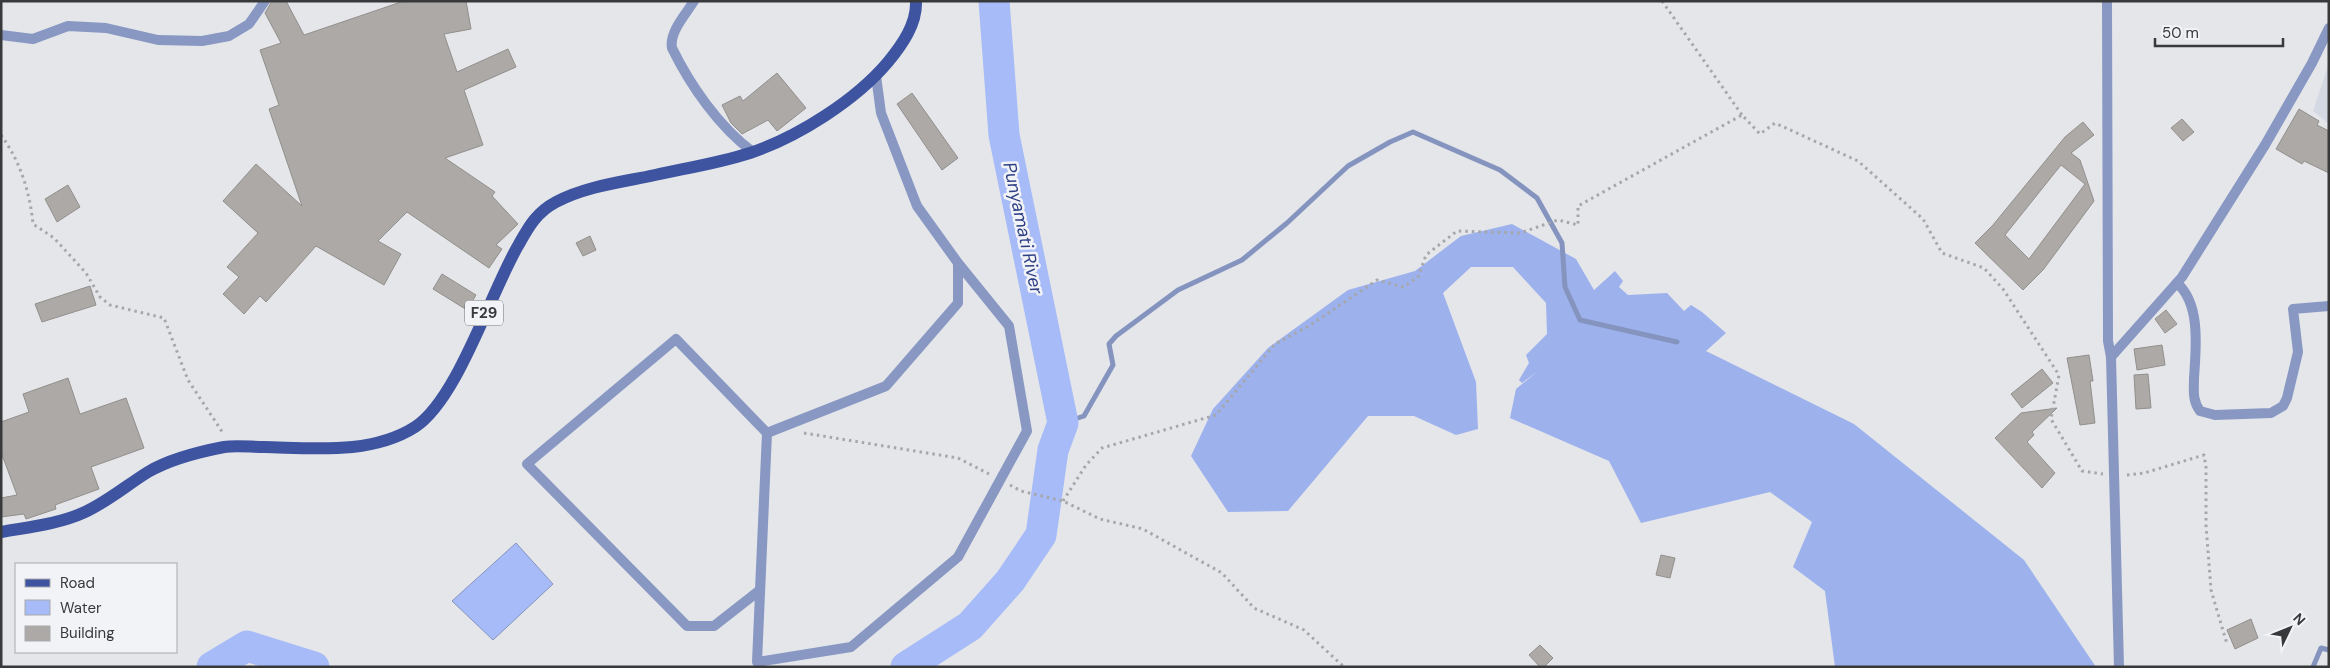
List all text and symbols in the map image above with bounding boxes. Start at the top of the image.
scale bar [2155,15,2282,47]
text: 50 m [2162,23,2199,43]
water label: Punyamati River [997,160,1049,297]
road number: F29 [465,300,503,326]
legend [15,563,178,653]
text: Road [60,573,95,593]
text: Water [60,598,102,618]
north arrow [2265,603,2315,653]
text: N [2289,609,2310,629]
text: Building [60,623,115,643]

